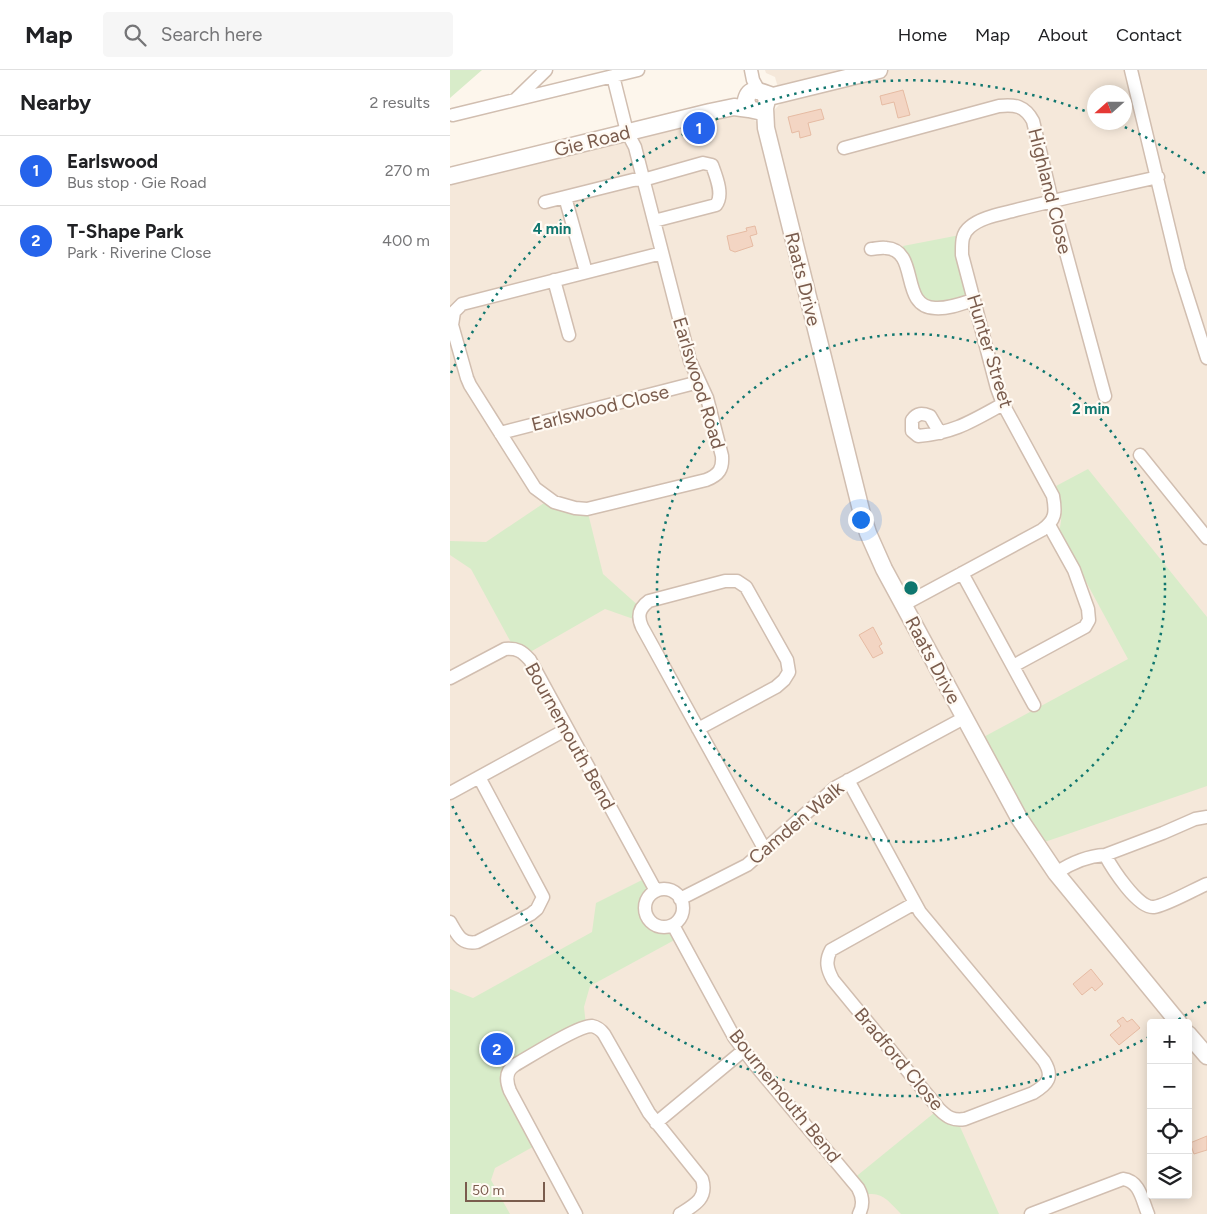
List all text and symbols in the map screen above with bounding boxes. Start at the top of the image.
search box [103,12,453,57]
text: Map [25,20,73,49]
icon: search [121,21,149,49]
text: Search here [161,23,262,46]
text: Home [898,24,947,46]
text: Map [975,24,1010,46]
text: About [1038,24,1088,46]
text: Contact [1116,24,1182,46]
north arrow [1087,85,1132,130]
text: Nearby [20,90,91,115]
text: 2 results [370,93,430,112]
pin: 1 [683,109,715,147]
street label: Gie Road [552,120,632,162]
street label: Highland Close [1023,126,1077,256]
text: Earlswood [67,150,158,173]
text: 1 [33,161,39,180]
text: 270 m [385,161,430,180]
text: Bus stop · Gie Road [67,173,207,192]
text: T-Shape Park [67,220,184,243]
text: 4 min [533,220,571,238]
street label: Raats Drive [780,230,826,328]
text: 2 [31,231,41,250]
text: 400 m [382,231,430,250]
text: Park · Riverine Close [67,243,211,262]
street label: Hunter Street [962,292,1018,410]
street label: Earlswood Road [668,314,730,452]
street label: Earlswood Close [529,380,671,436]
text: 2 min [1072,400,1110,418]
your location [848,507,874,533]
centre of rings [902,579,920,597]
street label: Raats Drive [900,612,966,708]
street label: Bournemouth Bend [520,658,620,814]
street label: Camden Walk [744,776,849,869]
street label: Bradford Close [849,1003,949,1115]
map controls [1147,1019,1192,1199]
button: + [1147,1019,1192,1064]
street label: Bournemouth Bend [724,1025,846,1167]
pin: 2 [481,1030,513,1068]
button: − [1147,1064,1192,1109]
button: locate [1147,1109,1192,1154]
button: layers [1147,1154,1192,1199]
scale bar [465,1179,545,1202]
text: 50 m [472,1182,504,1199]

